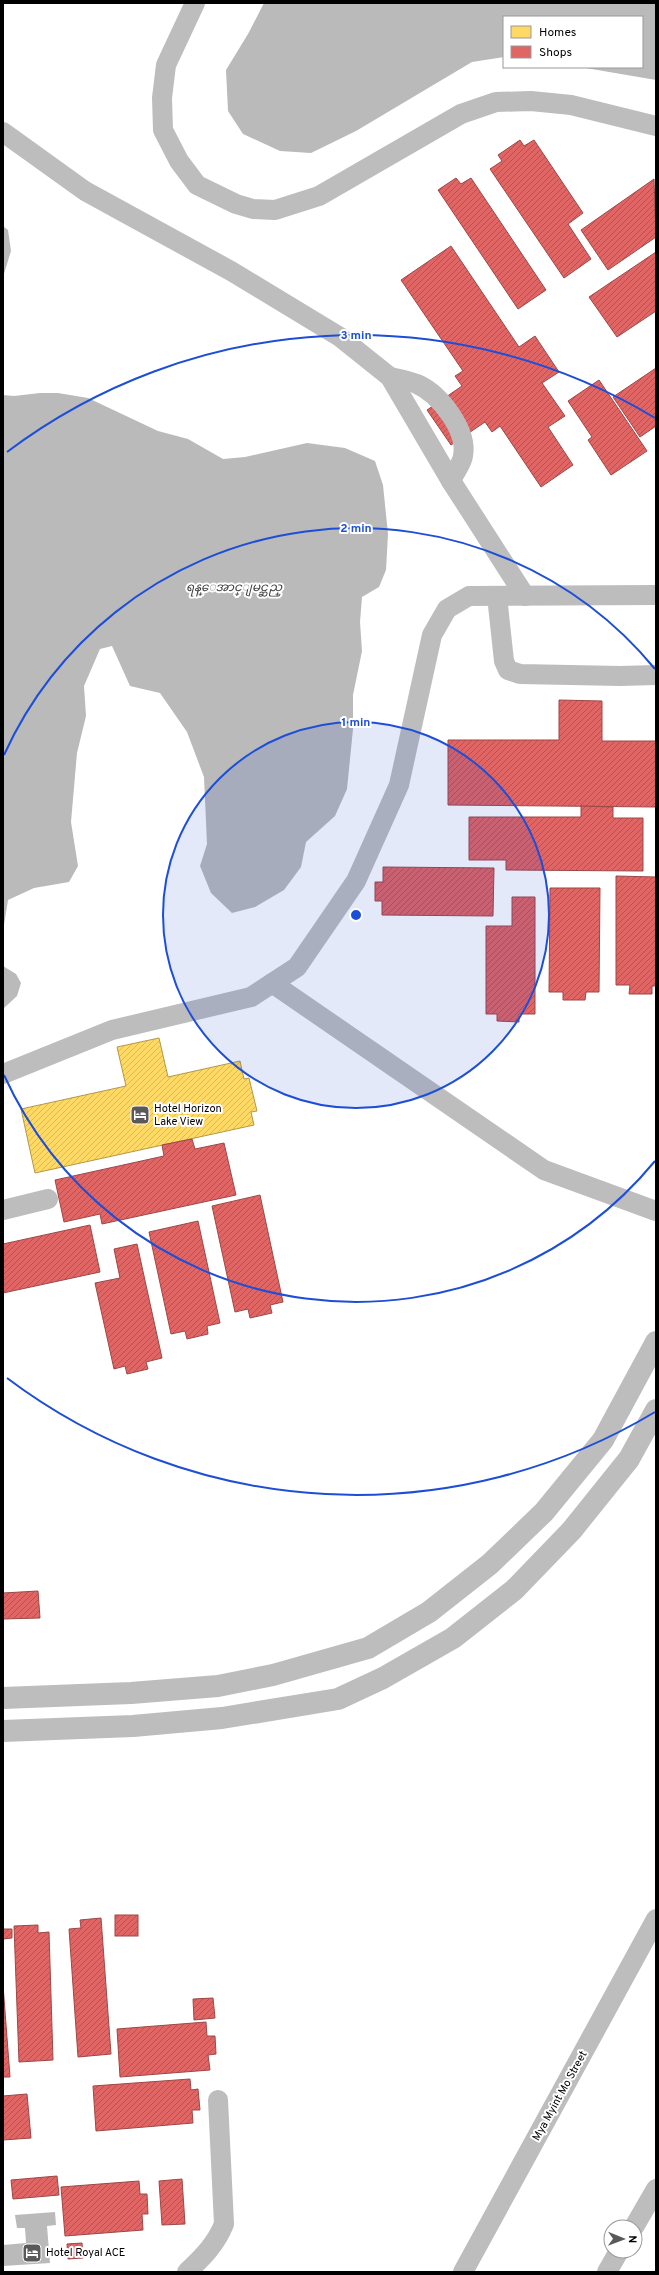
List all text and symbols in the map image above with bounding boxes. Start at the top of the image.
legend [503,16,643,68]
text: Homes [539,25,576,41]
text: Shops [539,45,572,61]
text: 3 min [340,328,372,344]
text: 2 min [340,521,372,537]
water label: ရန္ေအာင္ျမင္ဆည္ [186,580,283,597]
text: 1 min [342,715,370,731]
centre of rings [349,908,363,922]
place label: Hotel Horizon Lake View [154,1102,222,1129]
hotel icon: Hotel Horizon Lake View [129,1104,151,1126]
street label: Mya Myint Mo Street [529,2048,591,2144]
north arrow [603,2219,643,2259]
text: N [625,2235,639,2243]
hotel icon: Hotel Royal ACE [21,2242,43,2264]
place label: Hotel Royal ACE [46,2246,125,2260]

